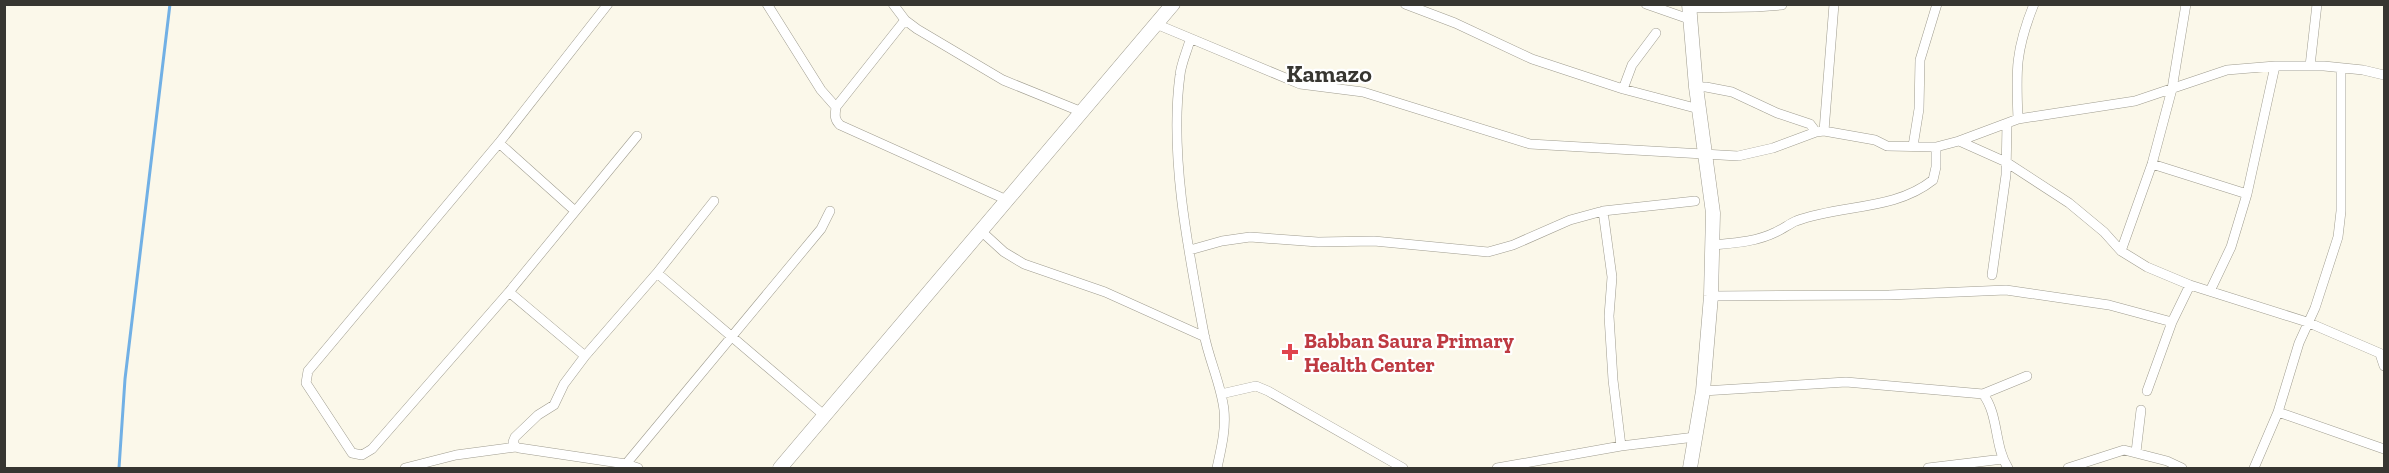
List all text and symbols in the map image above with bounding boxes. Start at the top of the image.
district label: Kamazo [1286,59,1372,88]
place label: Babban Saura Primary Health Center [1304,328,1514,377]
marker: Babban Saura Primary Health Center [1281,343,1299,361]

